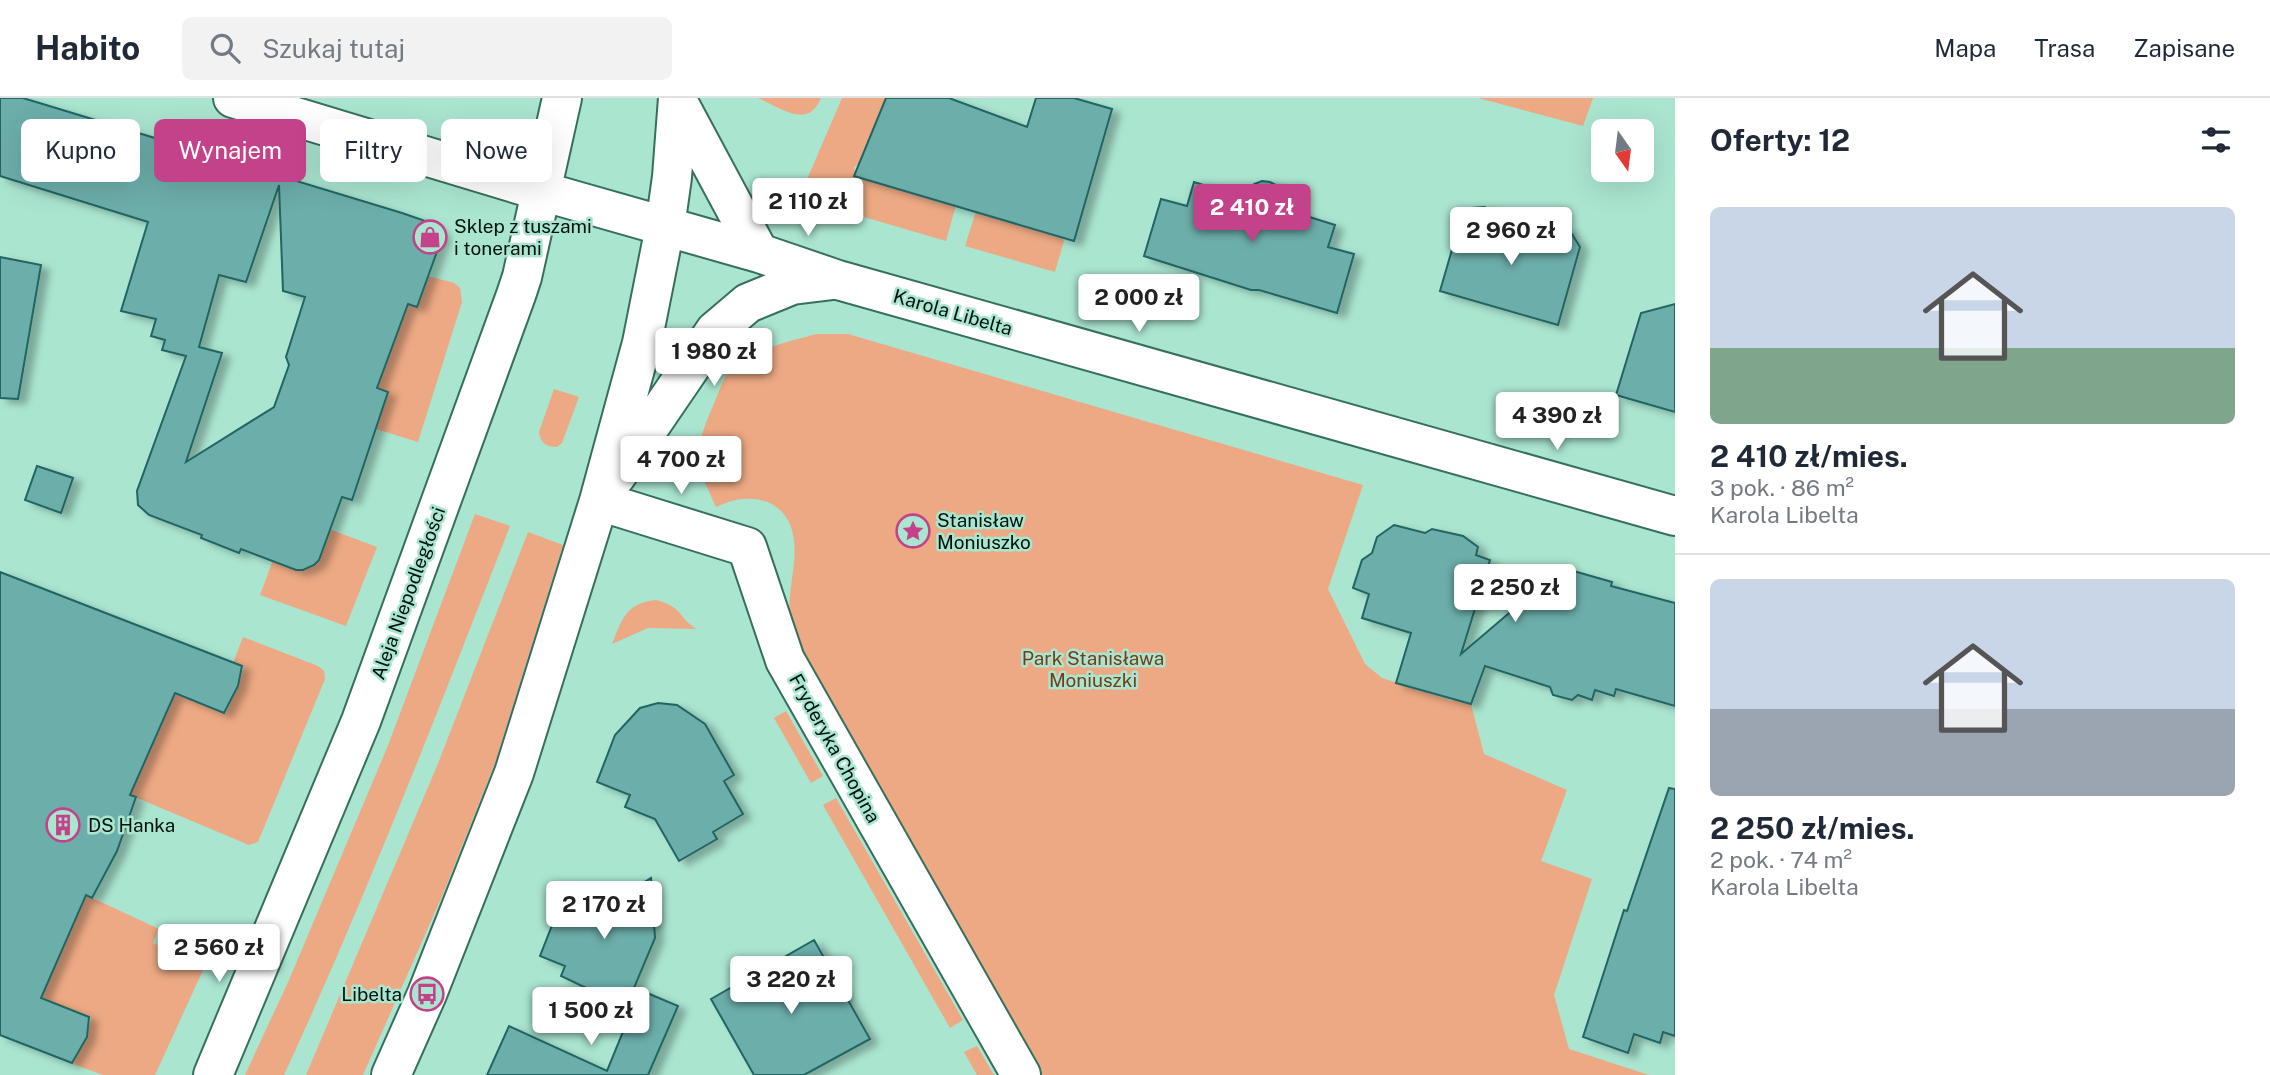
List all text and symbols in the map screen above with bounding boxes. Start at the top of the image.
search box [182,17,672,80]
text: Habito [35,29,140,67]
icon: search [206,29,244,67]
text: Szukaj tutaj [262,33,405,64]
text: Mapa [1934,34,1996,62]
text: Trasa [2034,34,2095,62]
text: Zapisane [2133,34,2235,62]
chip: Kupno [21,119,140,182]
chip: Wynajem [154,119,306,182]
chip: Filtry [320,119,427,182]
chip: Nowe [441,119,552,182]
north arrow [1591,119,1654,182]
map controls [1591,119,1654,182]
icon: filters [2197,121,2235,159]
text: Oferty: 12 [1710,122,1850,158]
pin: 2 110 zł [736,178,880,238]
pin: 2 410 zł [1180,184,1324,244]
text: 2 110 zł [768,187,848,214]
text: 2 410 zł [1210,193,1294,220]
pin: 2 960 zł [1439,208,1583,267]
place label: Sklep z tuszami i tonerami [454,215,592,259]
text: 2 960 zł [1466,216,1556,243]
shop icon: Sklep z tuszami i tonerami [411,218,449,256]
icon: home [1910,253,2036,379]
pin: 2 000 zł [1067,274,1211,334]
text: 2 000 zł [1094,283,1184,310]
street label: Karola Libelta [891,284,1015,340]
pin: 1 980 zł [642,328,786,388]
text: 1 980 zł [671,337,757,364]
pin: 4 390 zł [1485,392,1629,452]
text: 4 390 zł [1512,401,1602,428]
pin: 4 700 zł [609,436,753,496]
text: 2 410 zł/mies. [1710,438,1908,474]
text: 4 700 zł [636,445,726,472]
text: 3 pok. · 86 m² [1710,474,1854,501]
text: Karola Libelta [1710,501,1859,528]
street label: Aleja Niepodległości [367,504,449,682]
place label: Stanisław Moniuszko [937,509,1031,553]
place icon: Stanisław Moniuszko [894,512,932,550]
pin: 2 250 zł [1443,564,1587,624]
text: 2 250 zł [1470,573,1560,600]
icon: home [1910,625,2036,751]
park label: Park Stanisława Moniuszki [1022,647,1164,691]
street label: Fryderyka Chopina [785,670,885,826]
building icon: DS Hanka [44,806,82,844]
text: 2 250 zł/mies. [1710,810,1915,846]
place label: DS Hanka [88,814,175,836]
text: 2 pok. · 74 m² [1710,846,1852,873]
text: Karola Libelta [1710,873,1859,900]
pin: 2 170 zł [532,882,676,941]
text: 2 170 zł [562,890,646,917]
pin: 2 560 zł [147,924,291,984]
text: 2 560 zł [174,933,264,960]
pin: 3 220 zł [719,956,863,1016]
text: 3 220 zł [746,965,836,992]
bus stop icon: Libelta [408,975,446,1013]
place label: Libelta [341,983,402,1005]
pin: 1 500 zł [519,988,663,1047]
text: 1 500 zł [548,996,634,1023]

